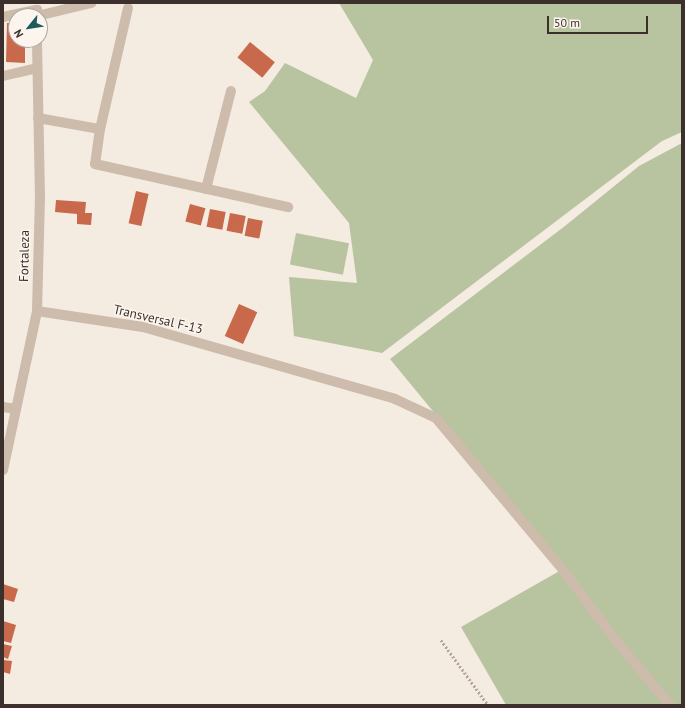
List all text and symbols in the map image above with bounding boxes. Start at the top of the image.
north arrow [8,8,48,48]
scale bar [549,8,650,34]
text: 50 m [554,15,580,30]
text: N [11,27,26,40]
street label: Fortaleza [17,230,33,282]
street label: Transversal F-13 [112,302,204,338]

